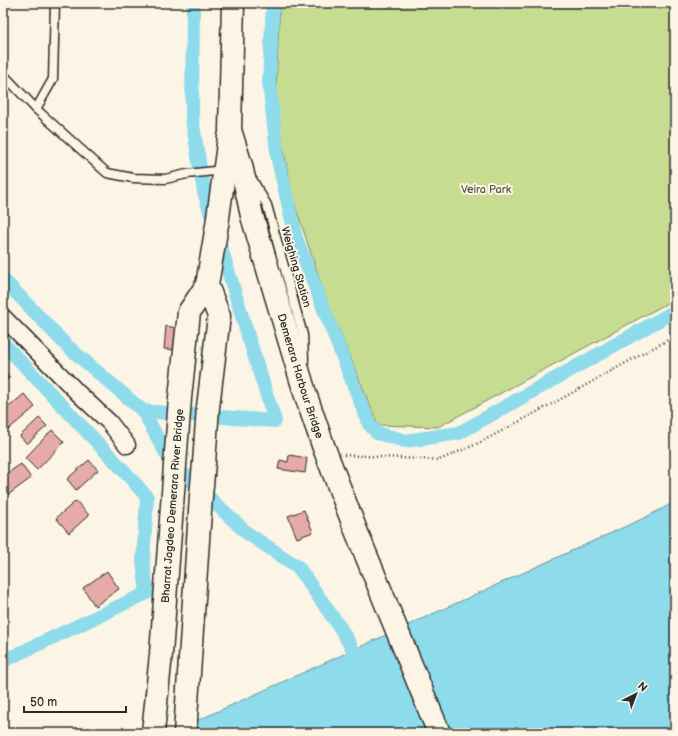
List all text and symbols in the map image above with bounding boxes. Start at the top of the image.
park label: Veira Park [461,183,512,196]
street label: Weighing Station [278,225,314,309]
street label: Demerara Harbour Bridge [275,312,327,440]
street label: Bharrat Jagdeo Demerara River Bridge [158,408,186,603]
north arrow [616,674,656,714]
text: N [635,679,650,695]
scale bar [24,688,126,714]
text: 50 m [30,695,57,710]

